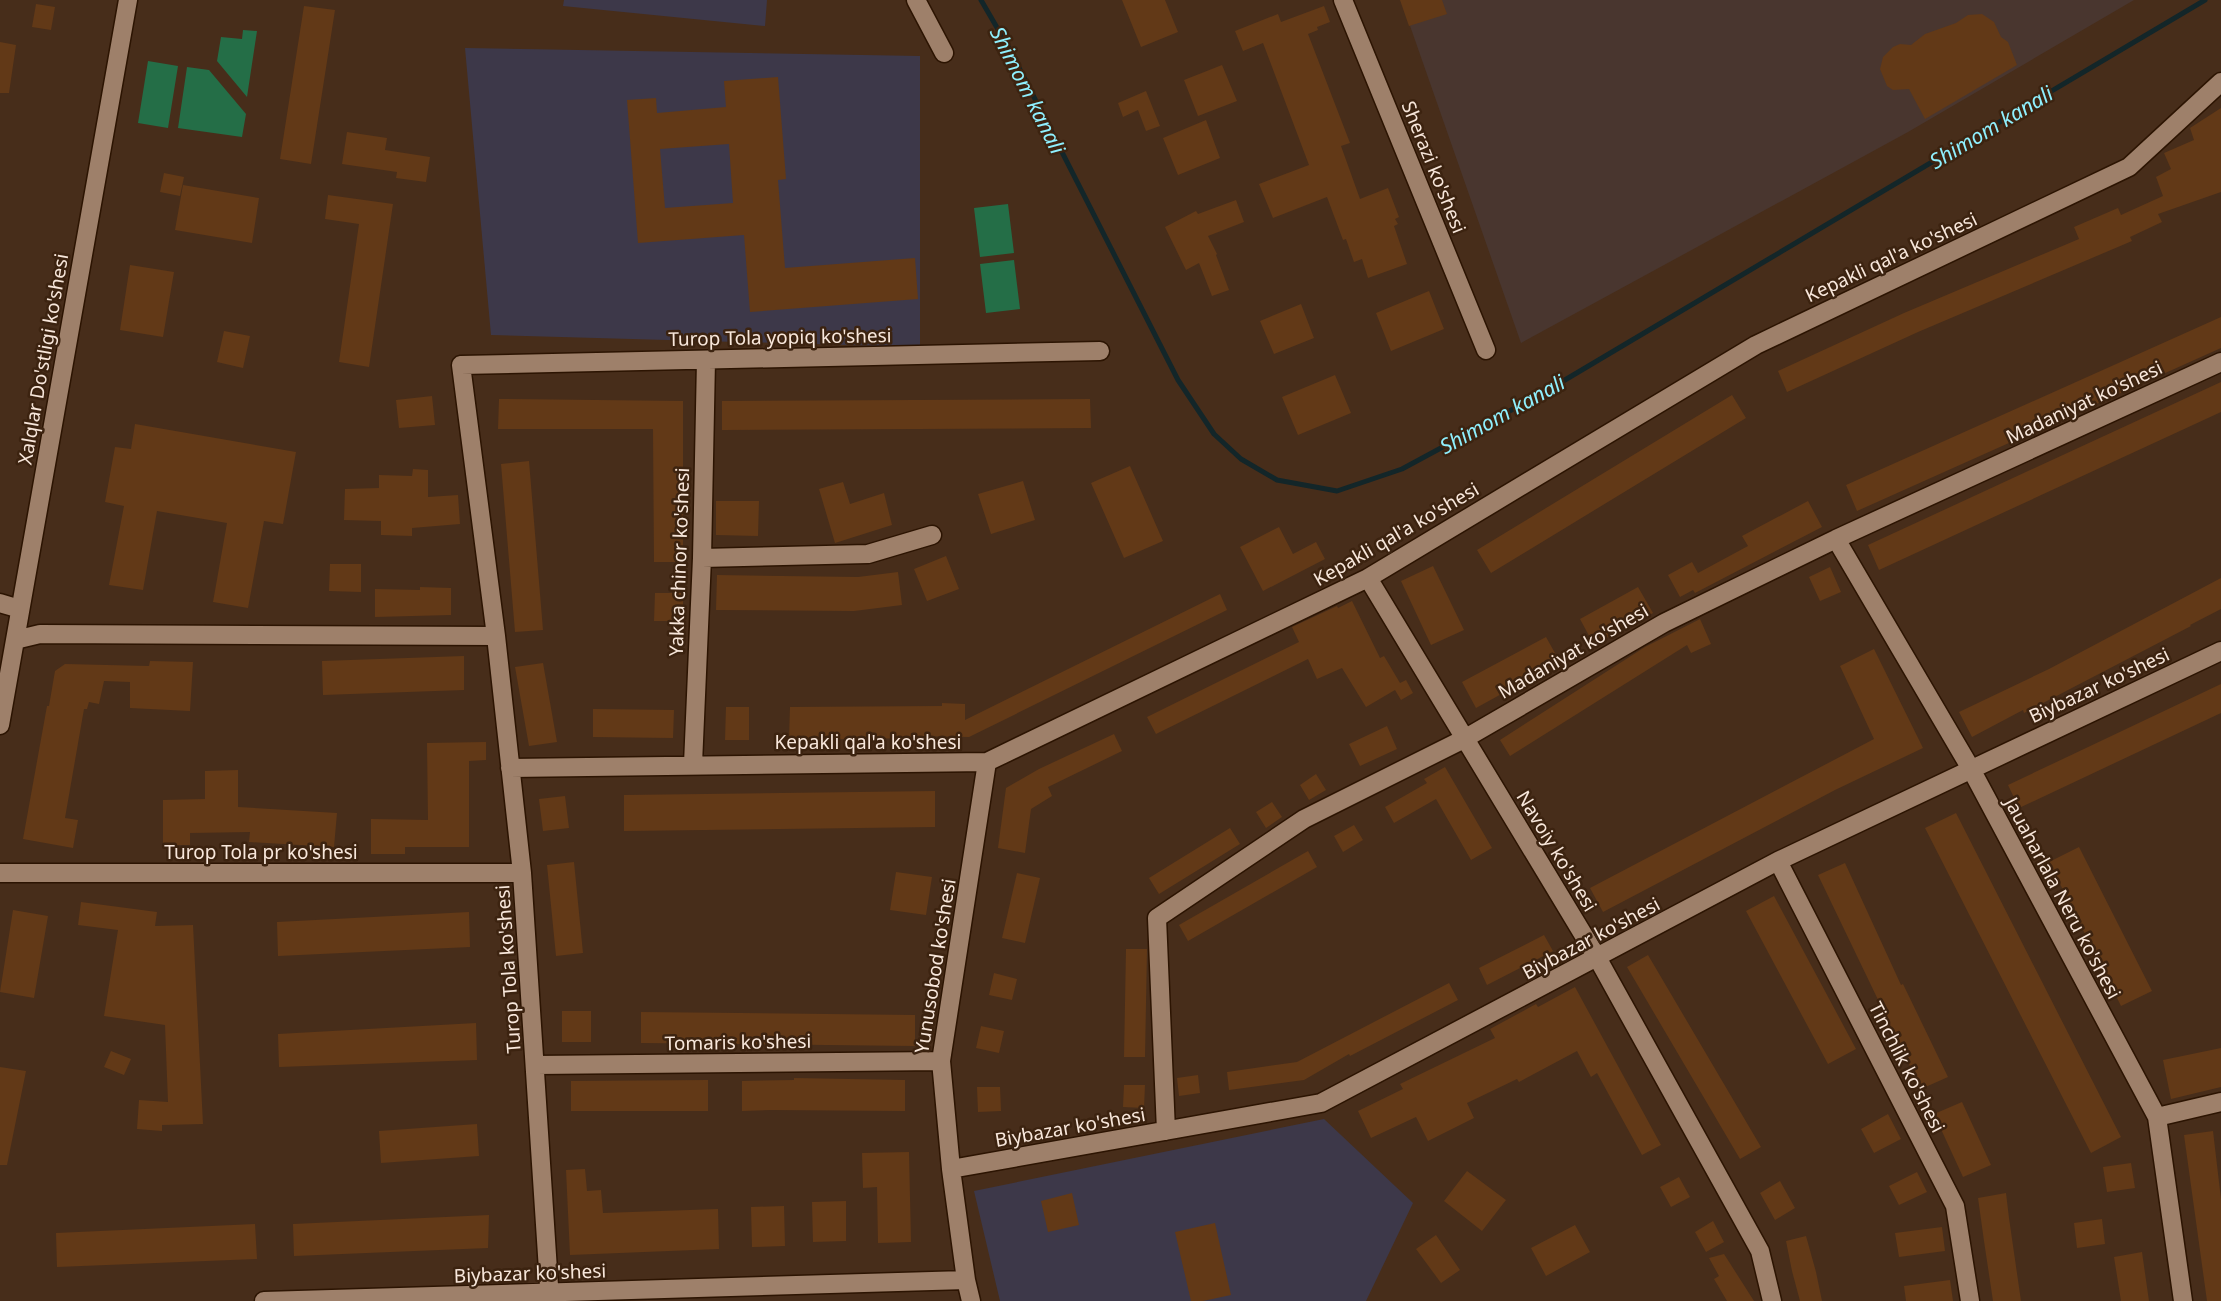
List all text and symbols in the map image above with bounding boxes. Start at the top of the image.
water label: Shimom kanali [984,22,1072,159]
water label: Shimom kanali [1924,79,2058,175]
street label: Sherazi ko'shesi [1396,97,1472,237]
street label: Kepakli qal'a ko'shesi [1801,206,1981,308]
street label: Xalqlar Do'stligi ko'shesi [12,252,74,466]
street label: Turop Tola yopiq ko'shesi [668,322,892,352]
street label: Madaniyat ko'shesi [2002,354,2166,450]
water label: Shimom kanali [1434,368,1570,460]
street label: Yakka chinor ko'shesi [663,467,695,657]
street label: Kepakli qal'a ko'shesi [1309,476,1483,592]
street label: Madaniyat ko'shesi [1493,597,1653,705]
street label: Biybazar ko'shesi [2024,641,2174,729]
street label: Kepakli qal'a ko'shesi [775,729,961,755]
street label: Navoiy ko'shesi [1511,786,1603,916]
street label: Jauaharlala Neru ko'shesi [1998,791,2127,1003]
street label: Turop Tola pr ko'shesi [164,839,358,865]
street label: Yunusobod ko'shesi [908,877,962,1055]
street label: Turop Tola ko'shesi [489,884,527,1054]
street label: Biybazar ko'shesi [1518,891,1664,985]
street label: Tinchlik ko'shesi [1863,997,1951,1137]
street label: Tomaris ko'shesi [664,1028,812,1056]
street label: Biybazar ko'shesi [993,1101,1147,1153]
street label: Biybazar ko'shesi [453,1257,607,1289]

